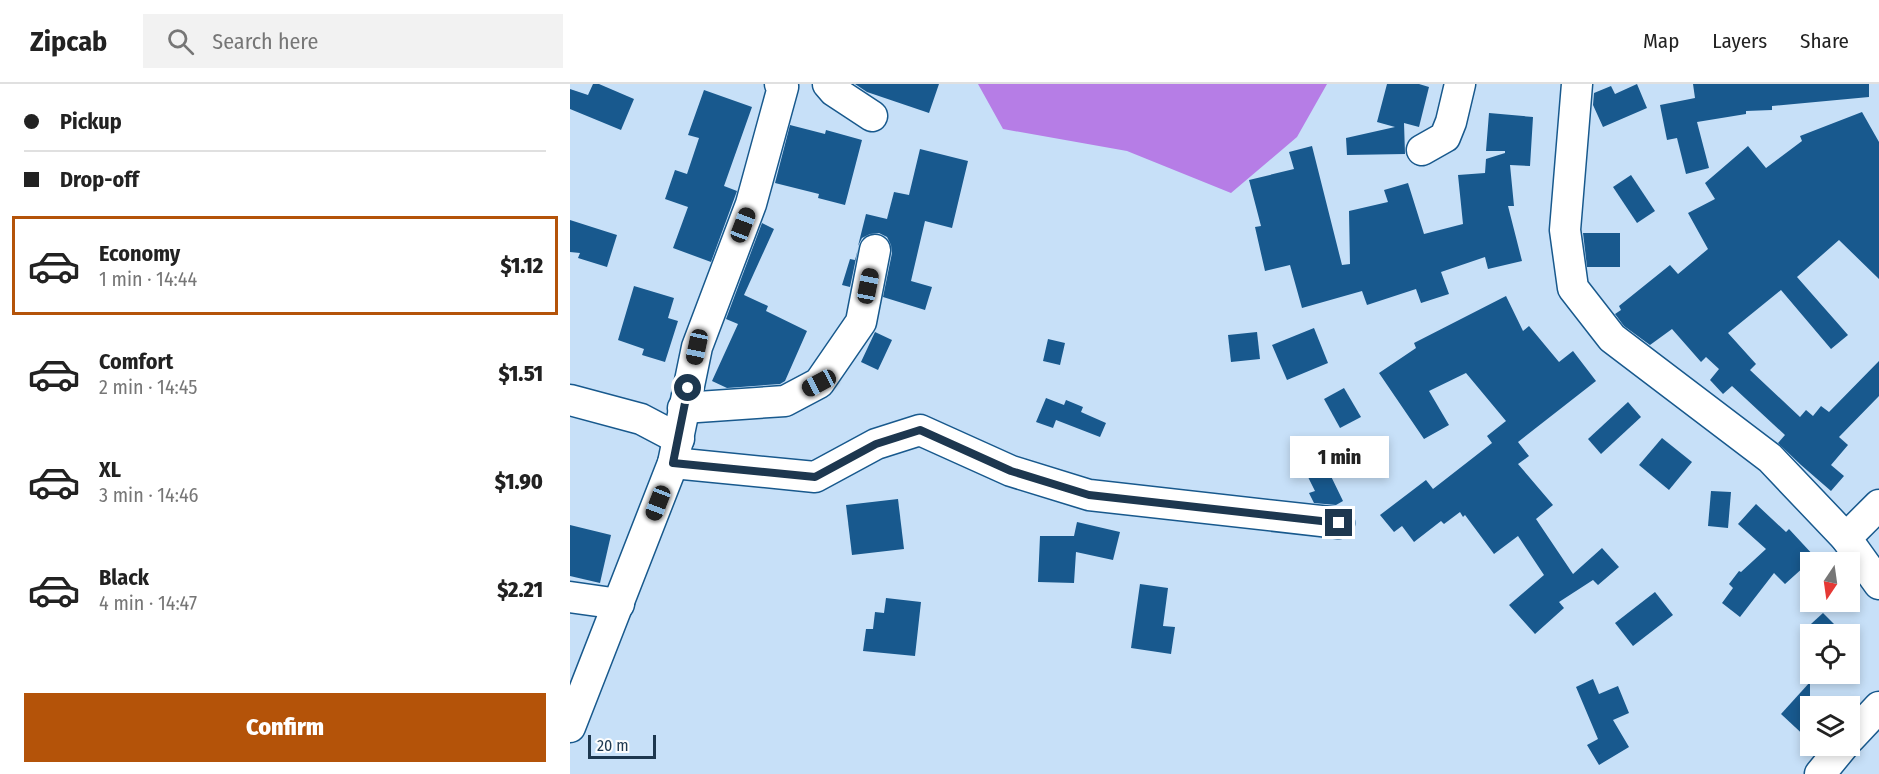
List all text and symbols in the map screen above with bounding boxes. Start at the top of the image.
search box [143,14,563,68]
text: Zipcab [30,25,107,58]
icon: search [164,25,197,58]
text: Search here [212,28,318,55]
text: Map [1643,28,1679,54]
text: Layers [1712,28,1767,54]
text: Share [1800,28,1849,54]
text: Pickup [60,108,122,135]
text: Drop-off [60,166,139,193]
car [728,205,758,245]
icon: car [27,239,81,293]
text: Economy [99,240,180,267]
text: $1.12 [500,252,543,279]
text: 1 min · 14:44 [99,267,197,291]
car [856,267,880,305]
car [684,328,710,366]
icon: car [27,347,81,401]
text: Comfort [99,348,173,375]
text: $1.51 [499,360,543,387]
car [799,367,839,399]
route start [674,374,701,401]
text: 2 min · 14:45 [99,375,197,399]
callout: 1 min [1290,436,1388,478]
text: 1 min [1318,445,1361,469]
icon: car [27,455,81,509]
text: XL [99,456,121,483]
text: $1.90 [495,468,543,495]
text: 3 min · 14:46 [99,483,199,507]
car [643,483,673,523]
route end [1325,509,1352,536]
north arrow [1800,552,1860,612]
map controls [1800,552,1860,756]
icon: car [27,563,81,617]
text: Black [99,564,149,591]
text: $2.21 [497,576,543,603]
text: 4 min · 14:47 [99,591,197,615]
button: locate [1800,624,1860,684]
button: Confirm [24,693,546,762]
button: layers [1800,696,1860,756]
scale bar [588,732,656,760]
text: 20 m [597,736,628,755]

